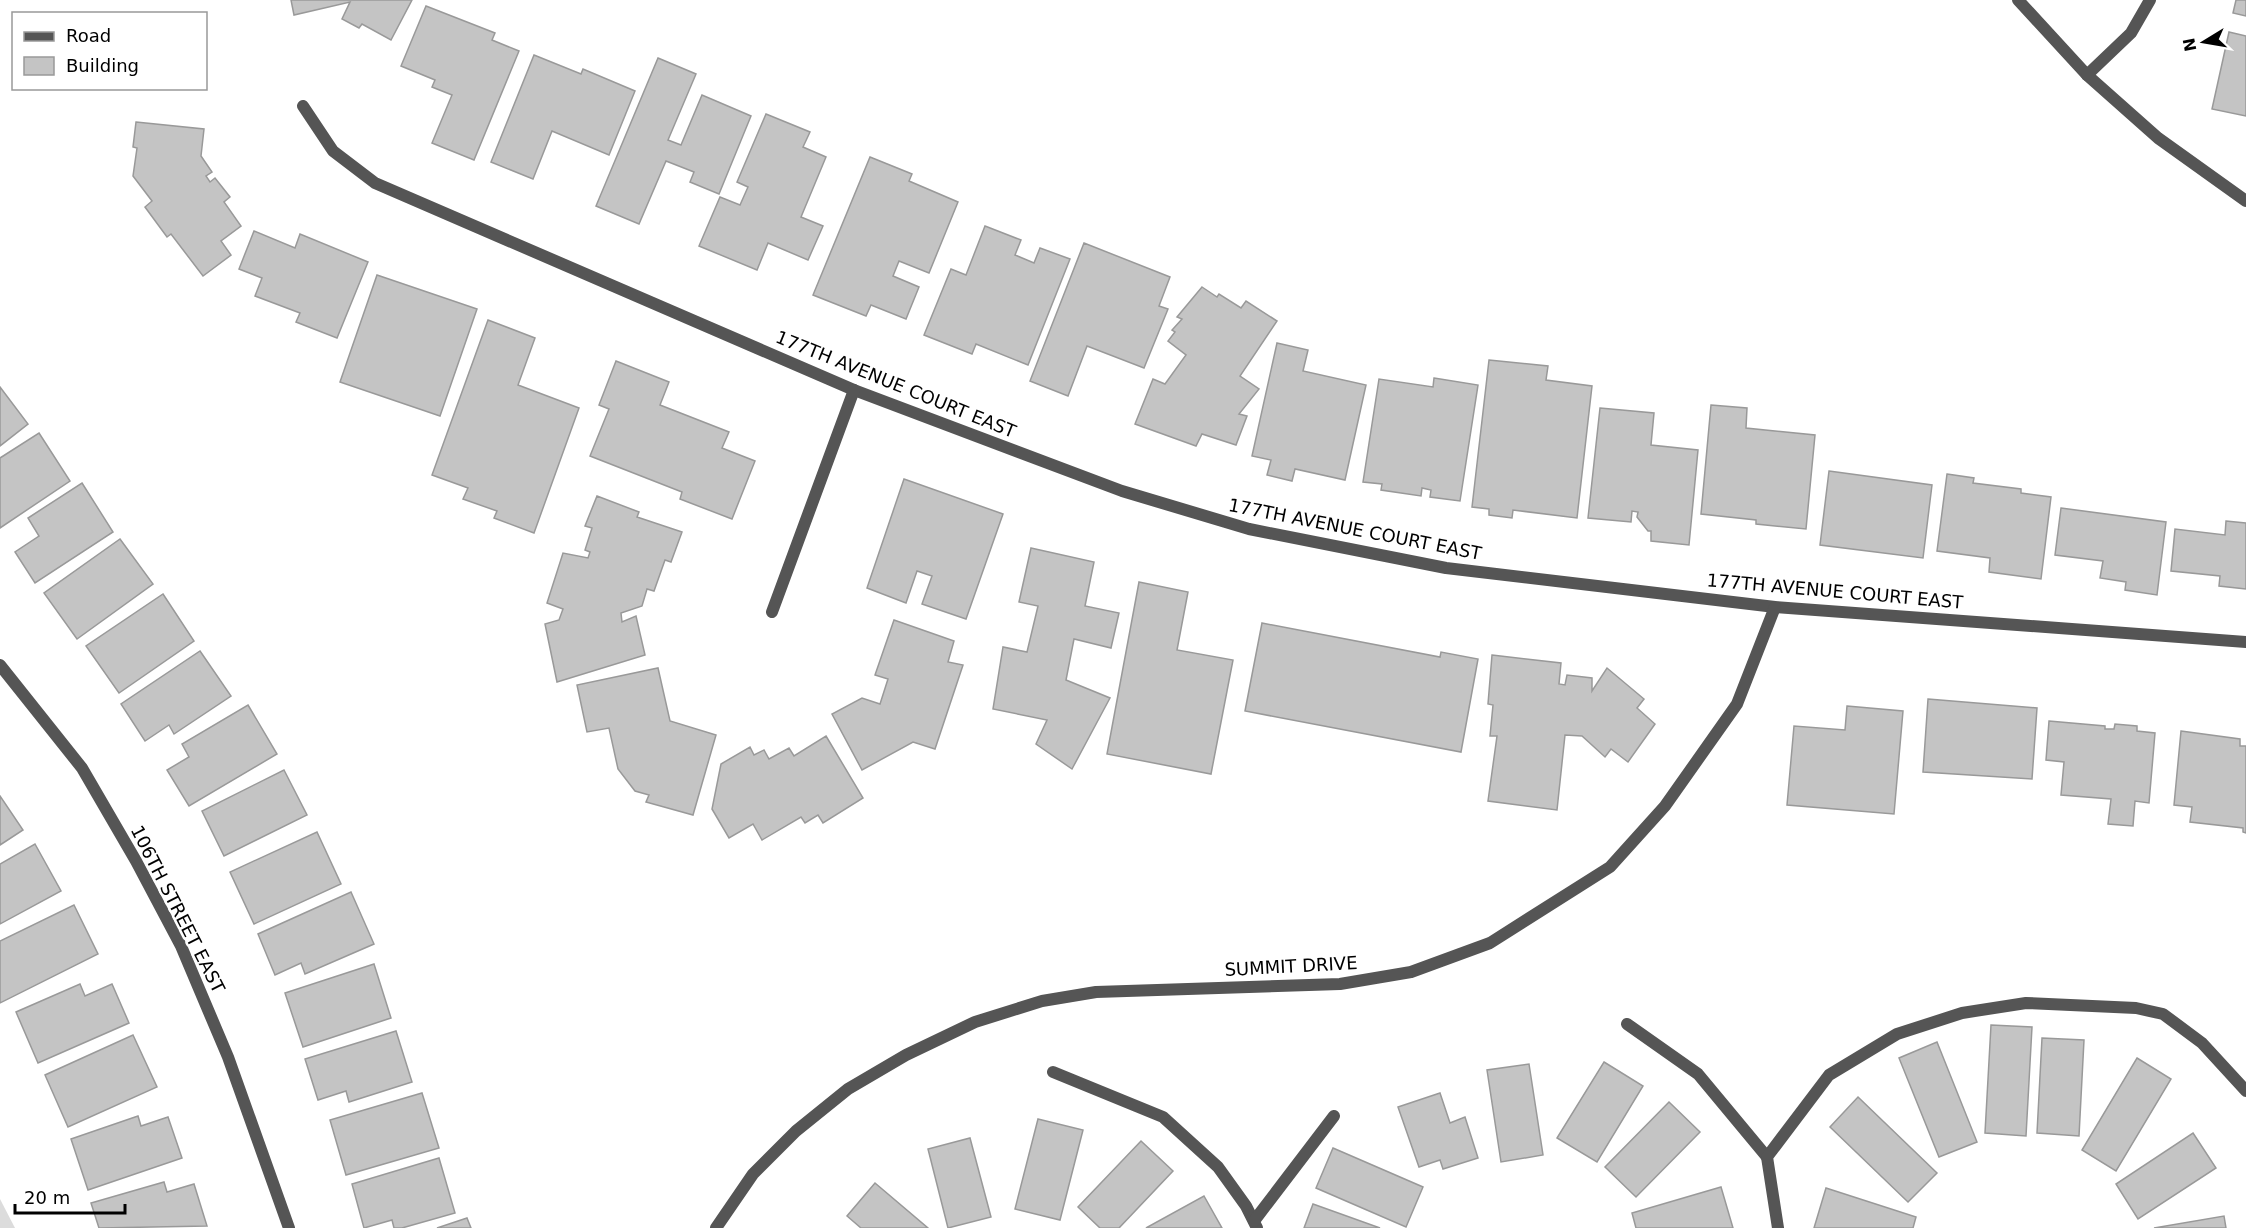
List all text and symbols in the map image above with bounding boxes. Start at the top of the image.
legend [12,12,207,90]
north arrow [2174,12,2234,72]
text: Road [66,25,111,46]
text: N [2179,36,2200,53]
text: Building [66,55,139,76]
street label: 177TH AVENUE COURT EAST [773,326,1020,442]
street label: 177TH AVENUE COURT EAST [1227,494,1484,564]
street label: 177TH AVENUE COURT EAST [1706,569,1965,613]
street label: 106TH STREET EAST [127,822,230,997]
street label: SUMMIT DRIVE [1224,952,1358,980]
scale bar [15,1177,124,1215]
text: 20 m [24,1187,70,1208]

